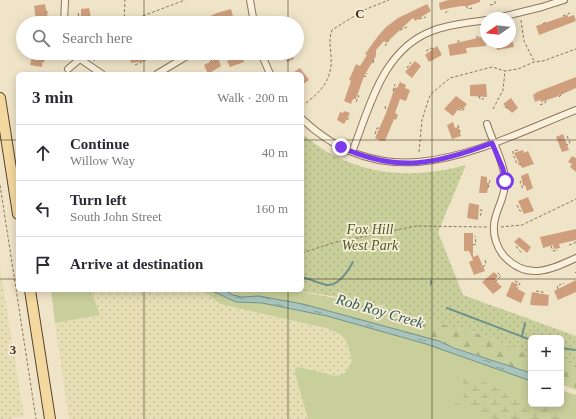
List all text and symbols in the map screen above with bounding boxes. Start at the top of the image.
text: C [355,6,365,21]
north arrow [480,12,516,48]
search box [16,16,304,60]
icon: search [30,27,52,49]
text: Search here [62,30,132,46]
text: 3 min [32,88,73,107]
text: Walk · 200 m [217,90,288,105]
text: Continue [70,136,129,152]
route end [332,138,350,156]
icon: ahead [32,142,54,164]
text: 40 m [262,145,288,160]
text: Willow Way [70,153,135,168]
route start [496,172,514,190]
text: Turn left [70,192,127,208]
icon: left [32,198,54,220]
text: 160 m [255,201,288,216]
text: South John Street [70,209,162,224]
park label: Fox Hill West Park [342,222,399,253]
icon: arrive [32,254,54,276]
text: Arrive at destination [70,256,203,272]
water label: Rob Roy Creek [333,291,426,331]
map controls [528,335,564,407]
button: + [528,335,564,371]
text: 3 [10,342,17,357]
button: − [528,371,564,407]

